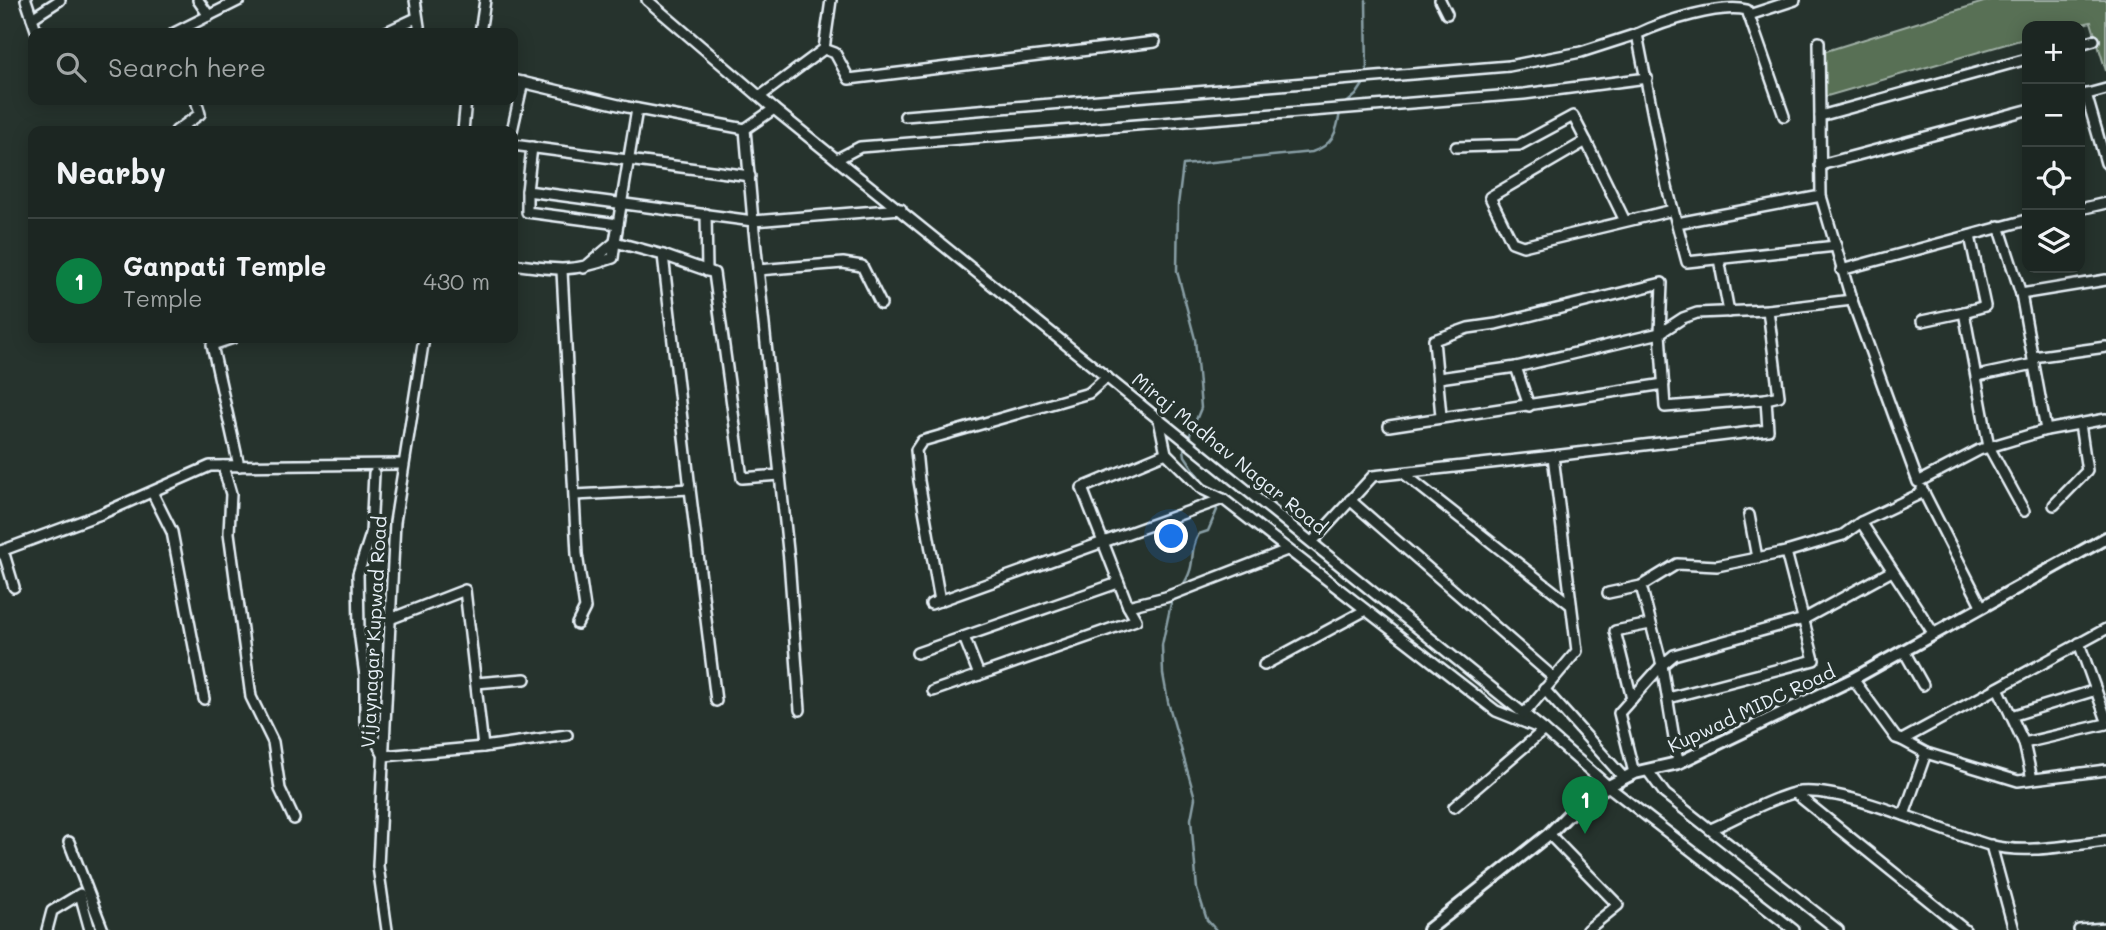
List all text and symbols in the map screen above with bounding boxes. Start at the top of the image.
map controls [2022,21,2085,273]
button: + [2022,21,2085,84]
search box [28,28,518,105]
icon: search [52,48,90,86]
text: Search here [108,50,266,84]
button: − [2022,84,2085,147]
button: locate [2022,147,2085,210]
text: Nearby [56,152,166,192]
button: layers [2022,210,2085,273]
text: Ganpati Temple [123,249,326,283]
text: 1 [74,266,84,296]
text: 430 m [423,266,490,296]
text: Temple [123,283,203,313]
street label: Miraj Madhav Nagar Road [1127,366,1333,540]
street label: Vijaynagar Kupwad Road [354,515,392,749]
your location [1154,519,1188,553]
street label: Kupwad MIDC Road [1663,658,1839,758]
pin: 1 [1562,776,1608,834]

